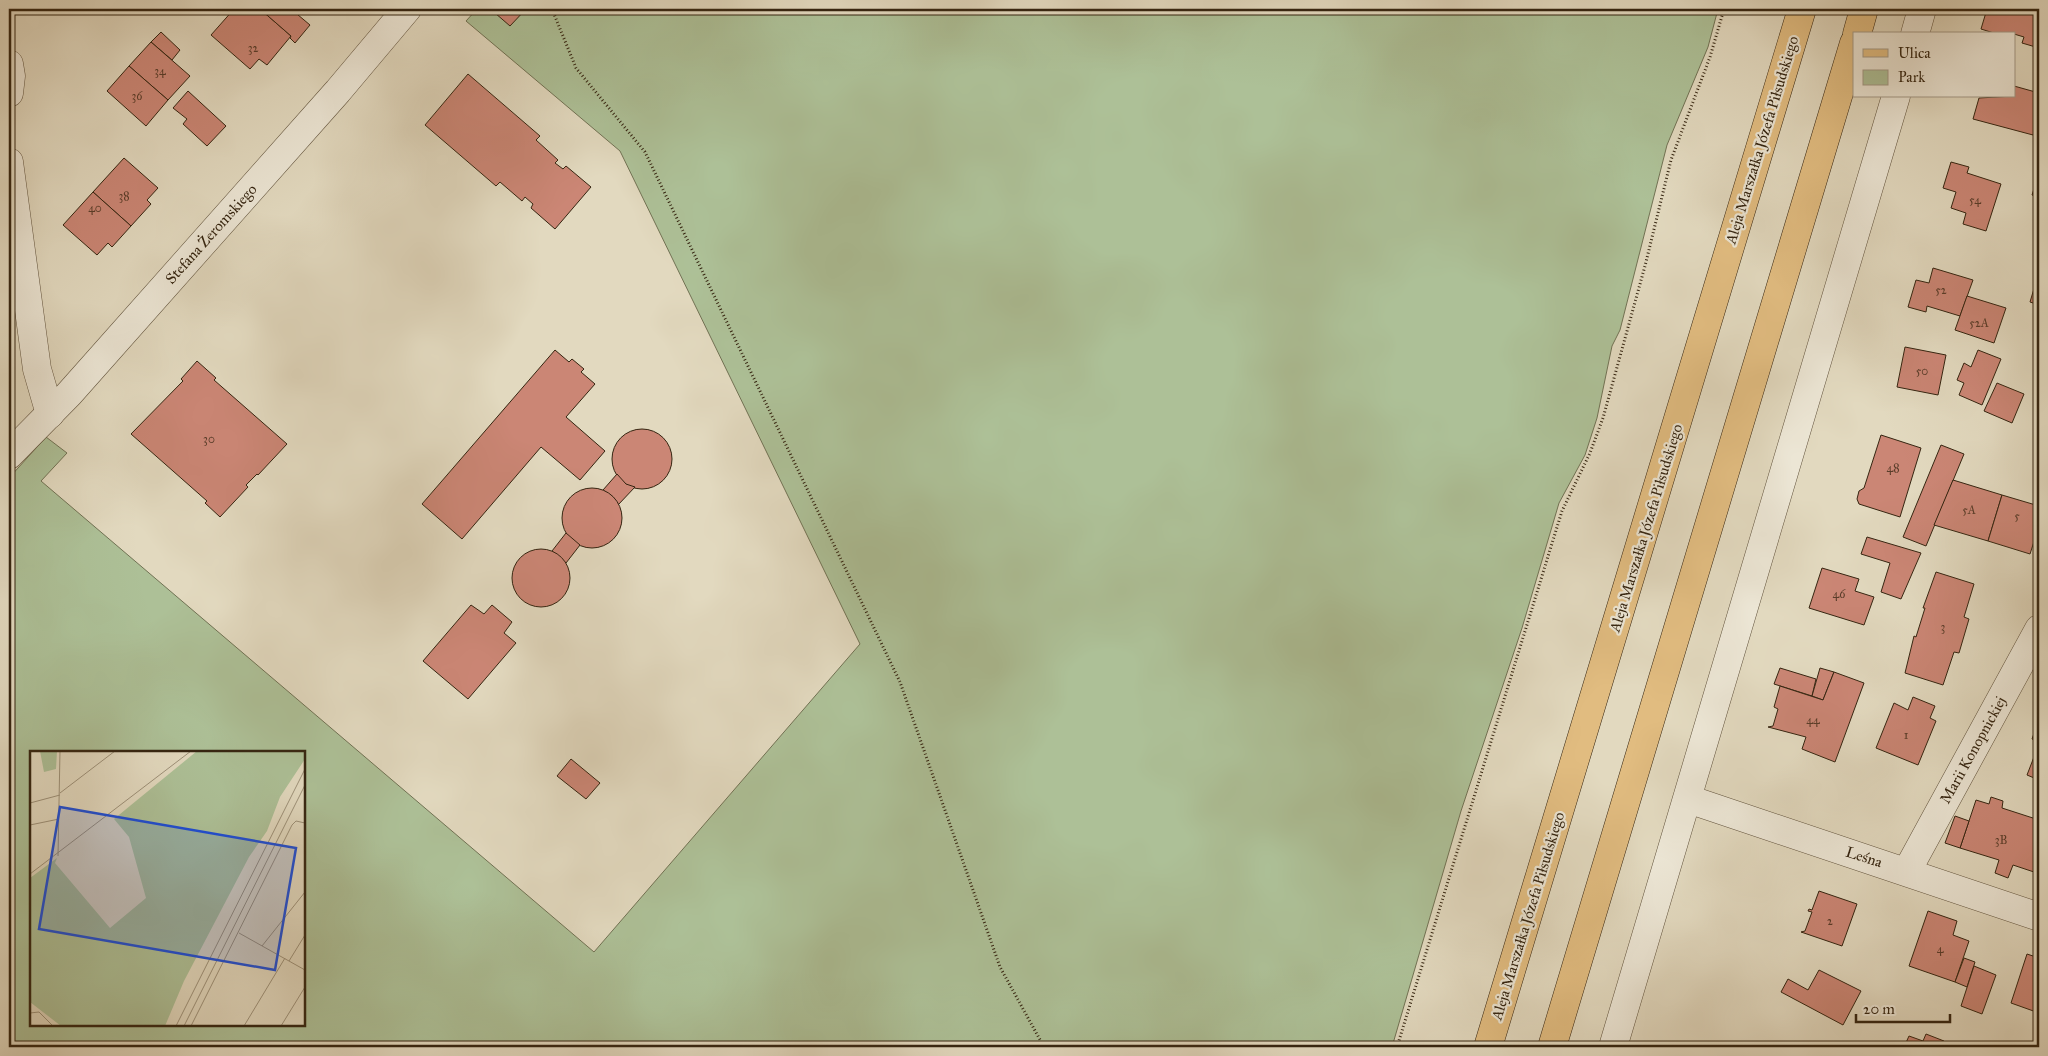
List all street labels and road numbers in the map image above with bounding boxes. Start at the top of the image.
street label: Aleja Marszałka Józefa Piłsudskiego [1721,33,1803,247]
street label: Stefana Żeromskiego [161,180,261,288]
street label: Aleja Marszałka Józefa Piłsudskiego [1605,421,1687,635]
street label: Marii Konopnickiej [1936,693,2010,807]
street label: Aleja Marszałka Józefa Piłsudskiego [1487,809,1569,1023]
street label: Leśna [1843,843,1885,872]

